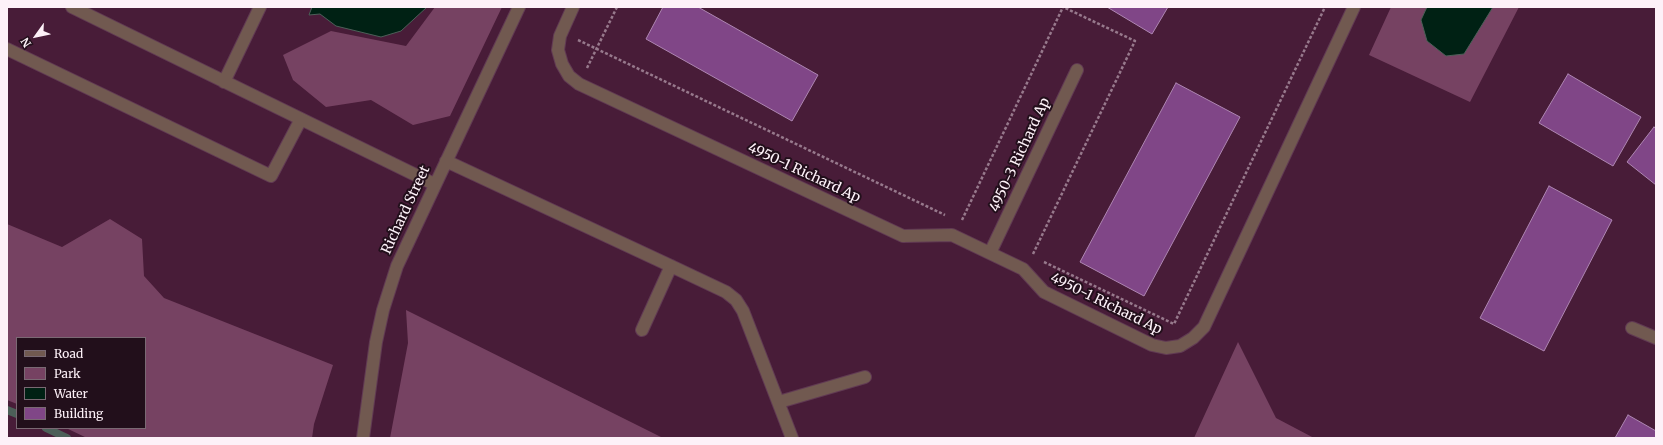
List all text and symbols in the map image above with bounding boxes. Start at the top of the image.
north arrow [16,16,56,56]
text: N [18,35,34,50]
street label: 4950-3 Richard Ap [986,95,1054,215]
street label: 4950-1 Richard Ap [745,140,863,206]
street label: Richard Street [378,163,434,257]
street label: 4950-1 Richard Ap [1047,270,1165,338]
legend [16,337,146,429]
text: Road [54,346,83,361]
text: Park [54,366,81,381]
text: Water [54,386,88,401]
text: Building [54,406,103,421]

